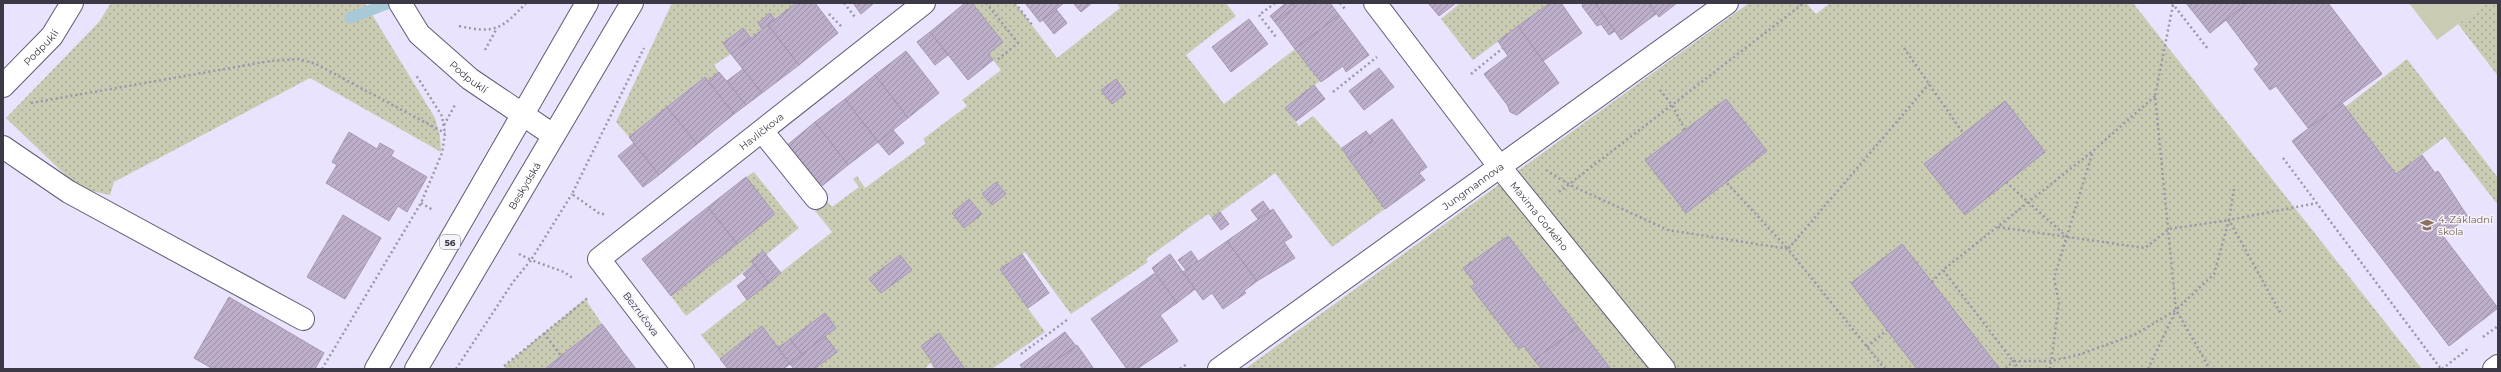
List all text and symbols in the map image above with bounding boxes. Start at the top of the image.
street label: Podpuklí [20,26,62,68]
street label: Podpuklí [447,58,491,96]
street label: Havlíčkova [736,110,786,153]
street label: Beskydská [505,159,543,212]
street label: Jungmannova [1439,160,1506,213]
street label: Maxima Gorkého [1507,179,1571,253]
place label: 4. Základní škola [2438,213,2494,238]
school or university icon: 4. Základní škola [2419,217,2435,233]
road number: 56 [440,235,460,249]
street label: Bezručova [620,289,662,339]

